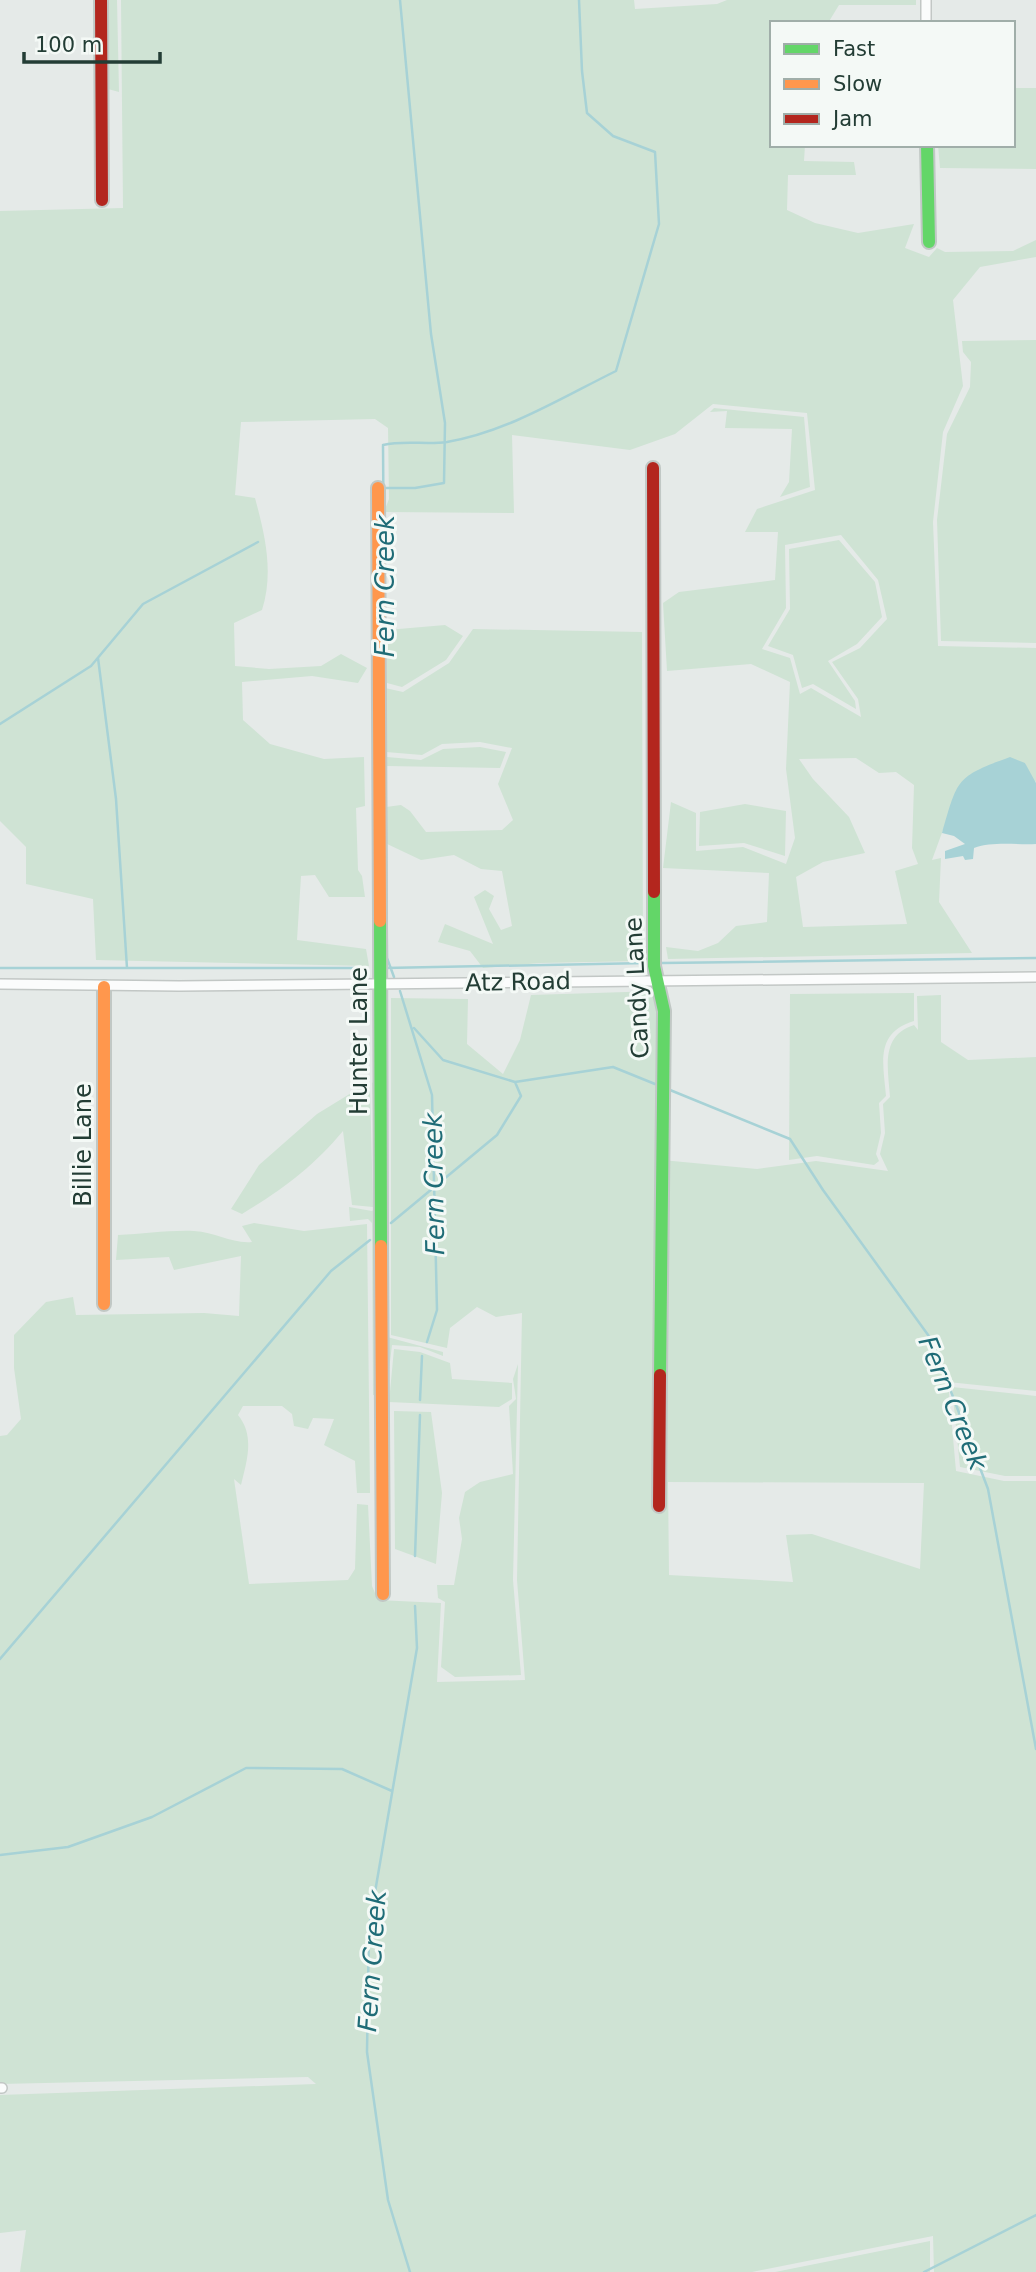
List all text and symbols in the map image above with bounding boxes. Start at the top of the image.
scale bar [24,21,161,65]
legend [770,21,1015,147]
text: 100 m [35,33,102,57]
text: Fast [833,37,875,61]
text: Slow [833,72,882,96]
text: Jam [831,107,873,131]
water label: Fern Creek [370,514,400,657]
street label: Candy Lane [619,916,655,1060]
street label: Hunter Lane [345,967,373,1115]
street label: Atz Road [465,967,571,997]
street label: Billie Lane [69,1083,97,1207]
water label: Fern Creek [418,1112,450,1255]
water label: Fern Creek [912,1331,994,1475]
water label: Fern Creek [352,1888,392,2033]

